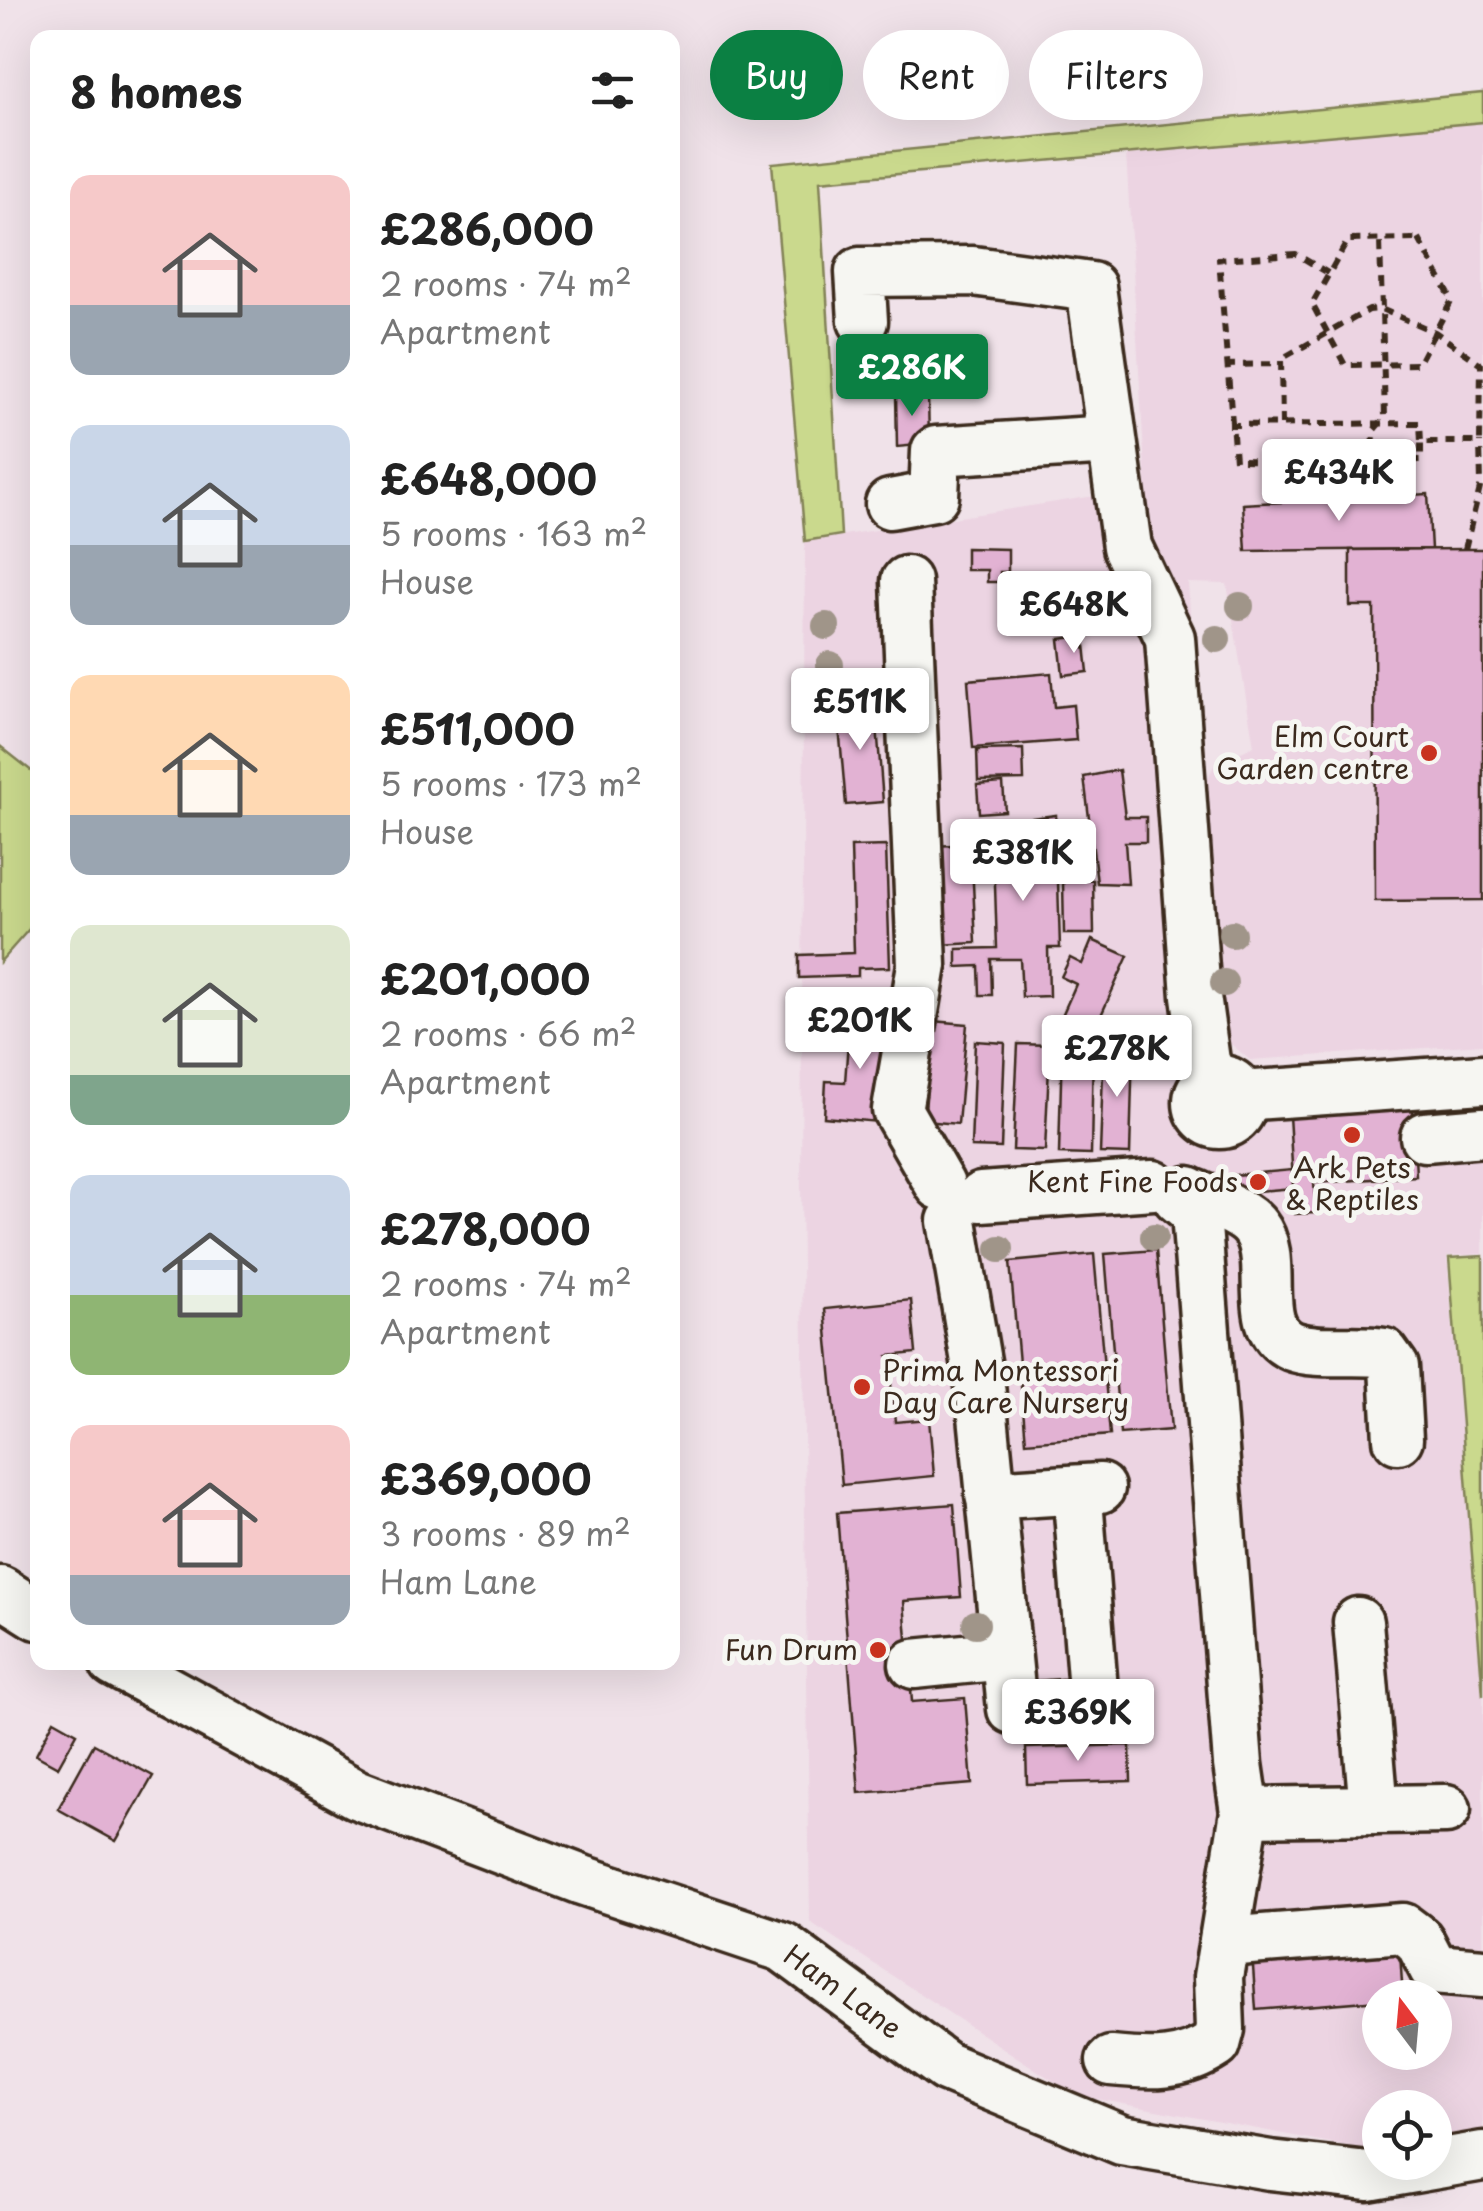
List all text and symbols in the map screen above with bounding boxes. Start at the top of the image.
chip: Buy [710,30,843,120]
chip: Rent [863,30,1009,120]
chip: Filters [1029,30,1203,120]
text: 8 homes [70,59,243,122]
icon: filters [585,63,640,118]
text: £286,000 [380,196,594,259]
icon: home [150,215,270,335]
text: 2 rooms · 74 m² [380,259,632,307]
text: Apartment [380,307,551,355]
pin: £286K [842,334,982,419]
text: £286K [858,342,966,390]
pin: £434K [1269,439,1409,524]
text: £648,000 [380,446,597,509]
text: £434K [1284,447,1394,495]
icon: home [150,465,270,585]
text: 5 rooms · 163 m² [380,509,647,557]
text: House [380,557,474,605]
pin: £648K [1004,571,1144,656]
text: £648K [1019,579,1129,627]
pin: £511K [790,668,930,753]
text: £511K [813,676,907,724]
text: £511,000 [380,696,575,759]
place label: Elm Court Garden centre [1216,714,1409,789]
icon: home [150,715,270,835]
marker: Elm Court Garden centre [1418,742,1440,764]
text: 5 rooms · 173 m² [380,759,642,807]
text: House [380,807,474,855]
pin: £381K [953,819,1093,904]
text: £381K [972,827,1074,875]
text: £201,000 [380,946,590,1009]
icon: home [150,965,270,1085]
pin: £201K [790,987,930,1072]
text: £201K [807,995,913,1043]
text: 2 rooms · 66 m² [380,1009,637,1057]
pin: £278K [1047,1015,1187,1100]
text: £278K [1064,1023,1170,1071]
text: Apartment [380,1057,551,1105]
marker: Ark Pets & Reptiles [1341,1124,1363,1146]
place label: Ark Pets & Reptiles [1285,1145,1419,1220]
place label: Kent Fine Foods [1027,1159,1238,1202]
marker: Kent Fine Foods [1247,1171,1269,1193]
text: £278,000 [380,1196,591,1259]
icon: home [150,1215,270,1335]
text: 2 rooms · 74 m² [380,1259,632,1307]
text: Apartment [380,1307,551,1355]
place label: Prima Montessori Day Care Nursery [882,1348,1129,1423]
marker: Prima Montessori Day Care Nursery [851,1376,873,1398]
text: £369,000 [380,1446,592,1509]
icon: home [150,1465,270,1585]
text: 3 rooms · 89 m² [380,1509,631,1557]
text: Ham Lane [380,1557,537,1605]
place label: Fun Drum [725,1627,858,1670]
marker: Fun Drum [867,1639,889,1661]
pin: £369K [1008,1679,1148,1764]
text: £369K [1024,1687,1132,1735]
street label: Ham Lane [776,1933,912,2049]
north arrow [1362,1980,1452,2070]
map controls [1362,1980,1452,2180]
button: locate [1362,2090,1452,2180]

